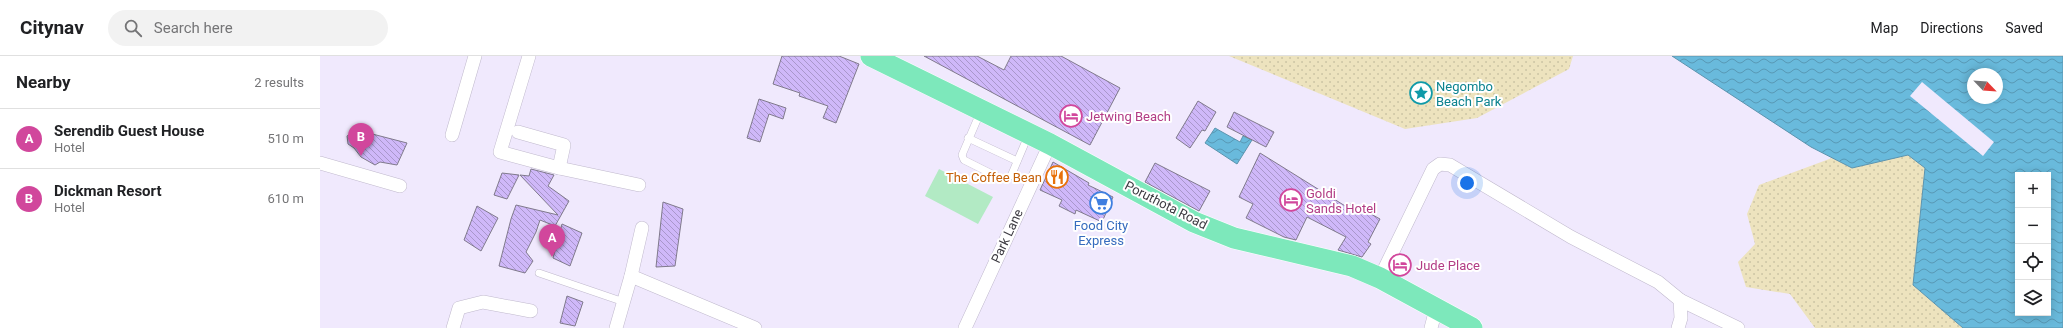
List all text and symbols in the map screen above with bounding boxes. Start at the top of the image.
search box [108,10,388,46]
text: Citynav [20,16,84,39]
icon: search [122,17,144,39]
text: Search here [154,19,233,37]
text: Map [1871,20,1898,36]
text: Directions [1920,20,1983,36]
text: Saved [2005,20,2043,36]
north arrow [1967,68,2003,104]
text: Nearby [16,72,71,92]
text: 2 results [254,75,304,90]
place label: Negombo Beach Park [1436,79,1502,109]
place icon: Negombo Beach Park [1408,80,1434,106]
hotel icon: Jetwing Beach [1058,103,1084,129]
place label: Jetwing Beach [1086,109,1171,124]
text: Serendib Guest House [54,122,204,140]
pin: B [348,123,374,156]
text: A [25,131,33,146]
text: 510 m [267,131,304,146]
text: Hotel [54,140,85,155]
restaurant icon: The Coffee Bean [1044,164,1070,190]
place label: The Coffee Bean [946,170,1042,185]
map controls [2015,172,2051,316]
button: + [2015,172,2051,208]
your location [1457,173,1477,193]
street label: Poruthota Road [1122,178,1210,232]
text: Dickman Resort [54,182,162,200]
place label: Goldi Sands Hotel [1306,186,1376,216]
hotel icon: Goldi Sands Hotel [1278,187,1304,213]
supermarket icon: Food City Express [1088,190,1114,216]
text: B [25,191,33,206]
text: 610 m [267,191,304,206]
text: Hotel [54,200,85,215]
street label: Park Lane [988,207,1026,265]
button: − [2015,208,2051,244]
place label: Food City Express [1074,218,1128,248]
pin: A [539,224,565,257]
button: locate [2015,244,2051,280]
hotel icon: Jude Place [1387,252,1413,278]
place label: Jude Place [1416,258,1480,273]
button: layers [2015,280,2051,316]

